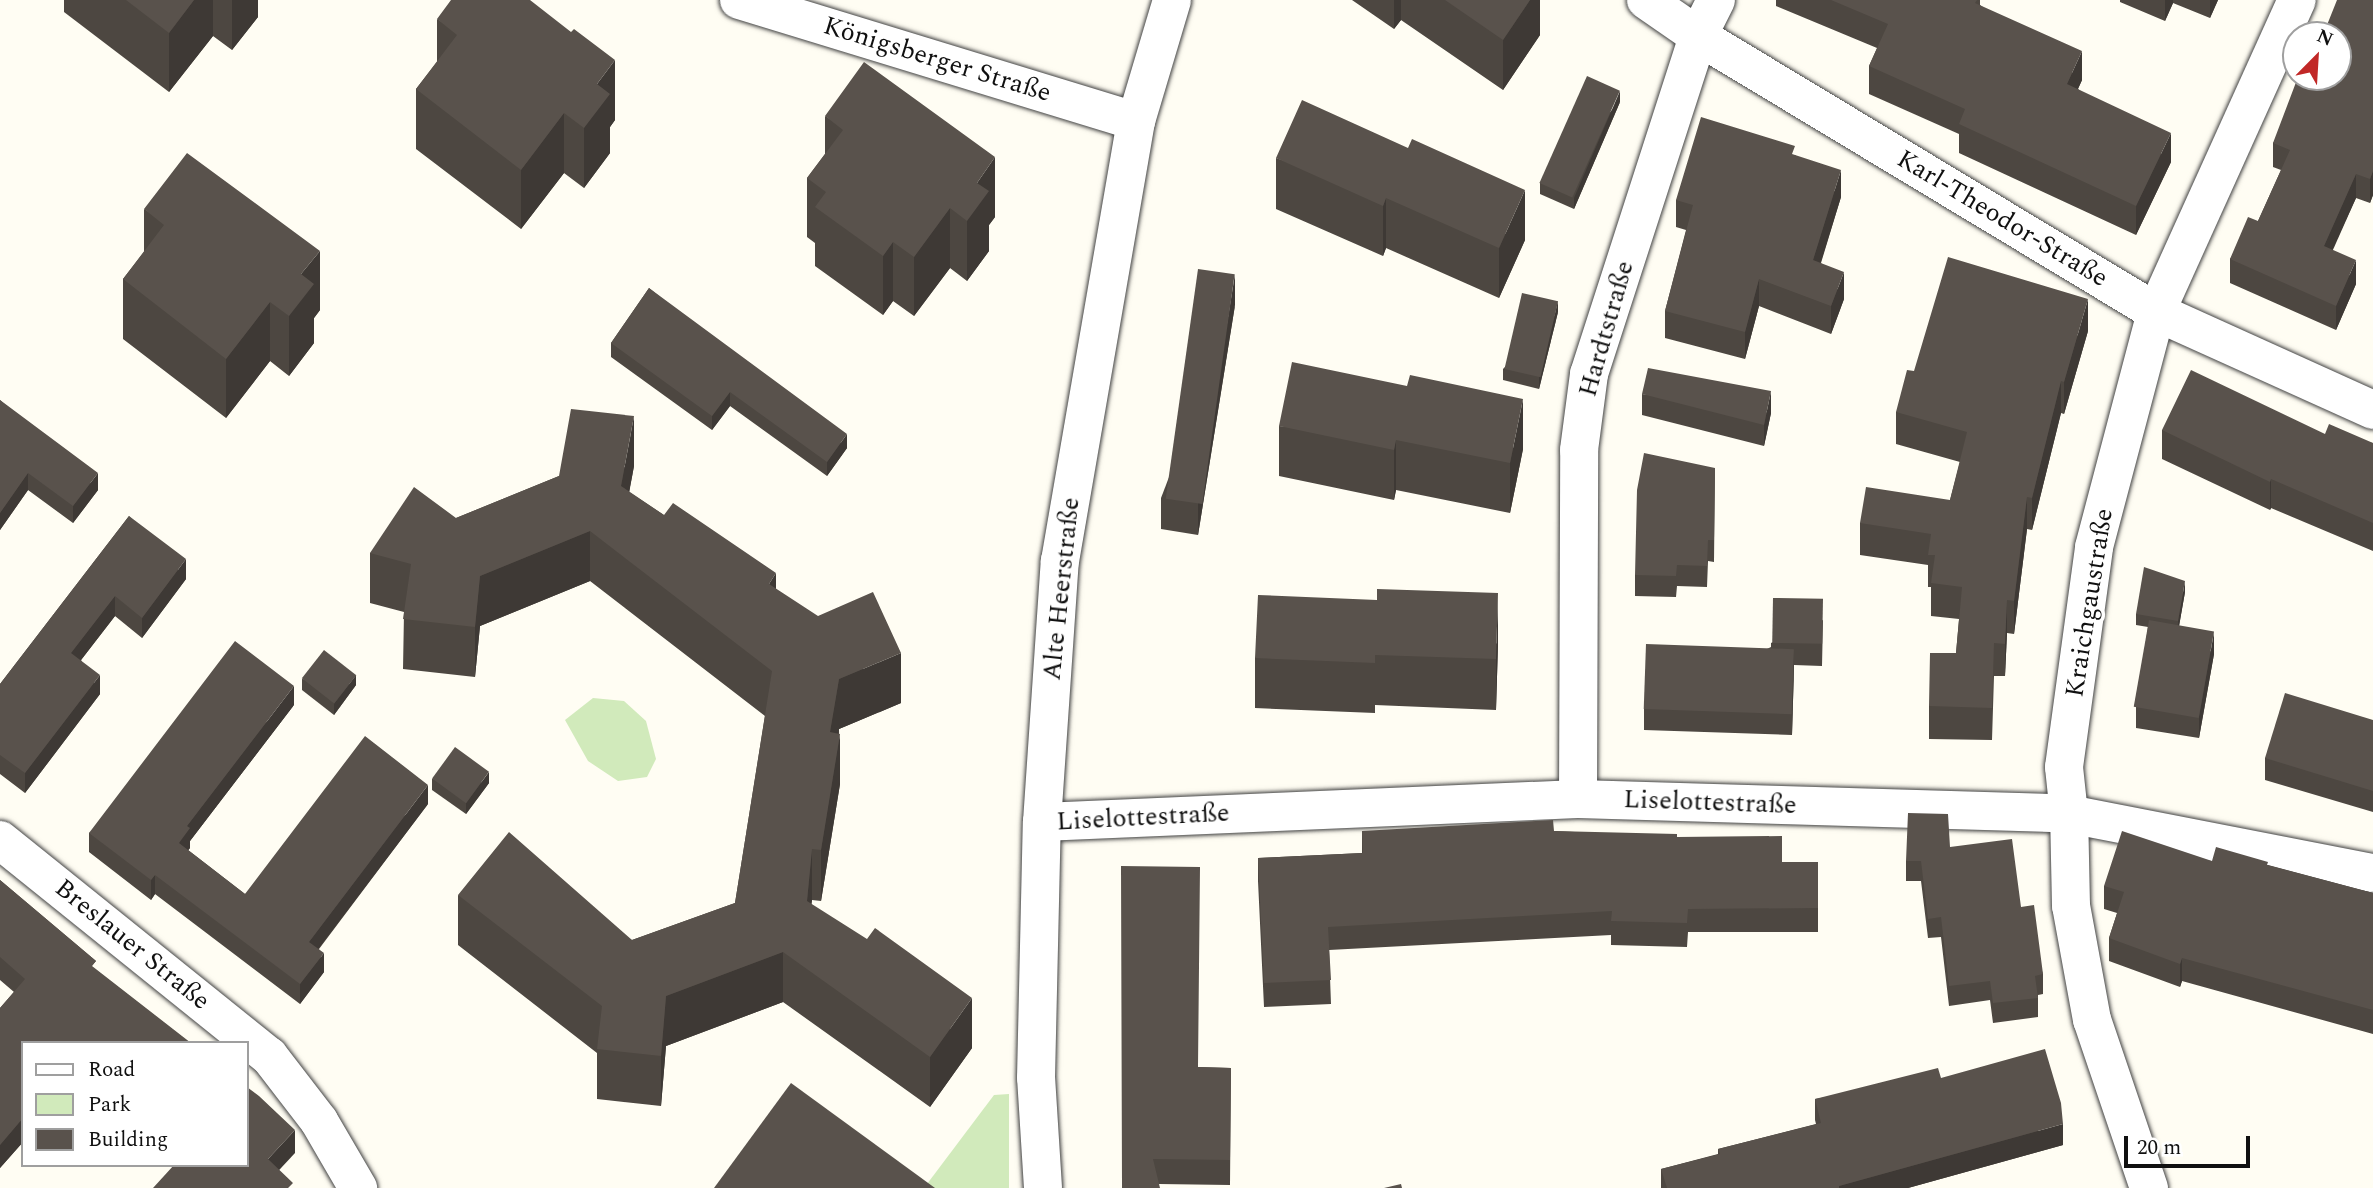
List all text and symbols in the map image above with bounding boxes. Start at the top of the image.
street label: Königsberger Straße [819,11,1055,109]
north arrow [2282,21,2352,91]
text: N [2312,22,2338,55]
street label: Karl-Theodor-Straße [1891,144,2113,294]
street label: Hardtstraße [1573,257,1641,401]
street label: Alte Heerstraße [1037,496,1087,682]
street label: Kraichgaustraße [2060,506,2120,700]
street label: Liselottestraße [1623,784,1797,822]
street label: Liselottestraße [1056,798,1230,838]
street label: Breslauer Straße [48,873,216,1017]
legend [21,1041,248,1167]
text: Road [88,1054,135,1086]
text: Park [88,1089,131,1121]
scale bar [2128,1122,2254,1166]
text: Building [88,1124,168,1156]
text: 20 m [2137,1132,2181,1164]

